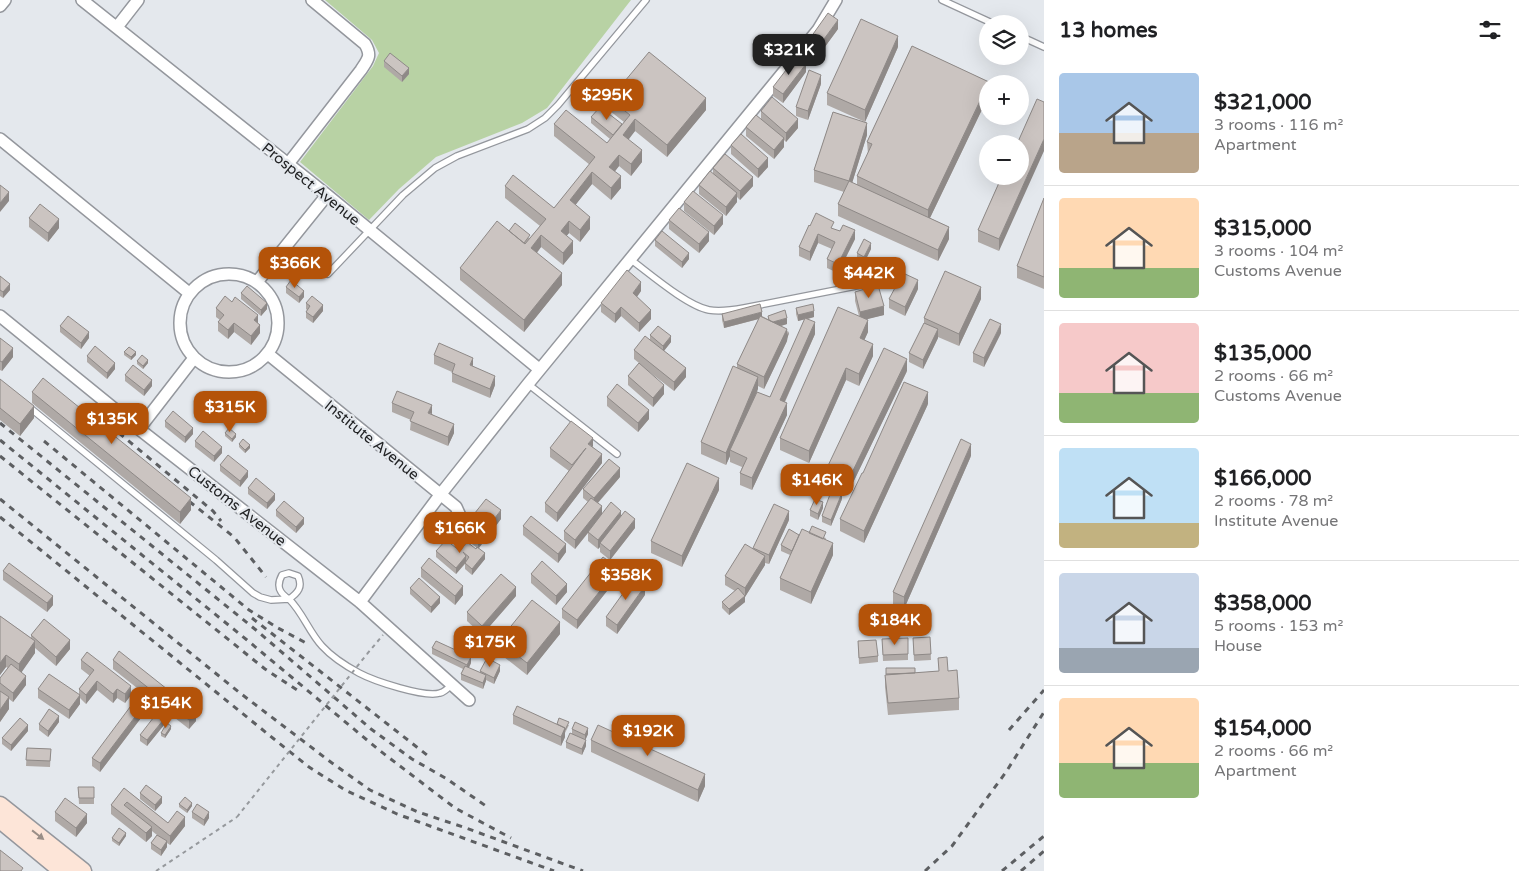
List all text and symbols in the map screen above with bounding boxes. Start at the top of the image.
map controls [979,15,1029,185]
button: layers [979,15,1029,65]
icon: filters [1476,16,1504,44]
text: 13 homes [1059,18,1158,43]
pin: $321K [754,34,824,76]
text: $321K [764,40,814,60]
button: + [979,75,1029,125]
pin: $295K [572,78,642,121]
text: $295K [582,85,632,105]
text: $321,000 [1214,90,1312,115]
icon: home [1099,93,1159,153]
text: 3 rooms · 116 m² [1214,115,1343,135]
button: − [979,135,1029,185]
text: Apartment [1214,135,1297,155]
street label: Prospect Avenue [258,139,364,229]
text: $315,000 [1214,216,1311,241]
icon: home [1099,218,1159,278]
text: 3 rooms · 104 m² [1214,241,1343,261]
pin: $366K [260,246,330,289]
text: $366K [270,253,320,273]
pin: $442K [834,256,904,299]
text: Customs Avenue [1214,261,1342,281]
text: $442K [844,263,894,283]
text: $135,000 [1214,341,1311,366]
icon: home [1099,343,1159,403]
text: 2 rooms · 66 m² [1214,366,1333,386]
text: Customs Avenue [1214,386,1342,406]
pin: $315K [195,390,265,433]
street label: Institute Avenue [321,396,423,484]
text: $315K [205,397,255,417]
pin: $135K [77,402,147,445]
text: $135K [87,409,137,429]
street label: Customs Avenue [184,462,290,550]
pin: $146K [782,464,852,506]
text: $166,000 [1214,466,1312,491]
icon: home [1099,468,1159,528]
text: $146K [792,470,842,490]
text: 2 rooms · 78 m² [1214,491,1333,511]
text: Institute Avenue [1214,511,1338,531]
pin: $166K [425,512,495,554]
text: $166K [435,518,485,538]
pin: $358K [591,558,661,601]
text: $358K [601,565,651,585]
text: $358,000 [1214,591,1312,616]
icon: home [1099,593,1159,653]
pin: $184K [860,604,930,646]
text: $184K [870,610,920,630]
text: 5 rooms · 153 m² [1214,616,1343,636]
pin: $175K [455,626,525,668]
text: $175K [465,632,515,652]
text: House [1214,636,1262,656]
pin: $154K [131,686,201,729]
text: $154K [141,693,191,713]
pin: $192K [613,714,683,757]
text: $154,000 [1214,716,1312,741]
icon: home [1099,718,1159,778]
text: $192K [623,721,673,741]
text: 2 rooms · 66 m² [1214,741,1333,761]
text: Apartment [1214,761,1297,781]
one-way arrow [31,830,44,841]

